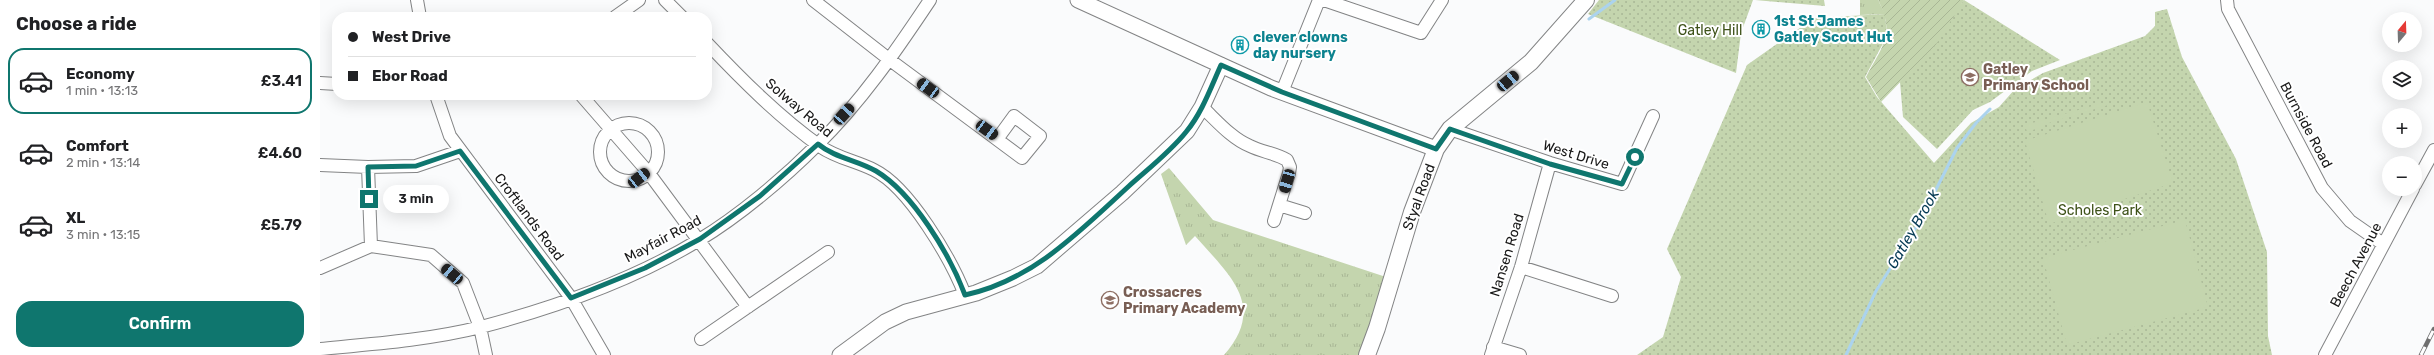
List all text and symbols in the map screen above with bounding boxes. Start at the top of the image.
north arrow [2382,12,2422,52]
map controls [2382,12,2422,196]
text: Choose a ride [16,13,137,35]
place label: 1st St James Gatley Scout Hut [1774,13,1893,46]
building icon: 1st St James Gatley Scout Hut [1751,19,1771,39]
park label: Gatley Hill [1678,22,1742,39]
text: West Drive [372,28,451,46]
place label: clever clowns day nursery [1253,29,1348,62]
building icon: clever clowns day nursery [1230,35,1250,55]
button: layers [2382,60,2422,100]
place label: Gatley Primary School [1983,61,2089,94]
icon: car [18,63,54,99]
text: Economy [66,65,135,83]
text: Ebor Road [372,67,448,85]
school or university icon: Gatley Primary School [1960,67,1980,87]
car [1495,69,1521,93]
text: £3.41 [261,72,302,90]
street label: Solway Road [762,75,836,141]
car [915,76,941,100]
street label: Burnside Road [2276,79,2336,171]
text: 1 min · 13:13 [66,83,138,98]
car [832,101,856,127]
button: + [2382,108,2422,148]
car [974,118,1000,142]
icon: car [18,135,54,171]
text: Comfort [66,137,129,155]
street label: West Drive [1541,137,1611,173]
text: £4.60 [258,144,302,162]
route start [1626,148,1644,166]
text: 2 min · 13:14 [66,155,140,170]
button: − [2382,156,2422,196]
street label: Styal Road [1399,161,1439,233]
car [626,166,652,190]
car [1278,168,1296,194]
street label: Croftlands Road [491,170,567,264]
callout: 3 min [383,185,449,213]
water label: Gatley Brook [1883,186,1943,272]
route end [360,190,378,208]
text: 3 min [399,191,433,206]
park label: Scholes Park [2058,202,2143,219]
icon: car [18,207,54,243]
text: XL [66,209,85,227]
street label: Nansen Road [1486,211,1528,299]
street label: Mayfair Road [622,212,704,266]
text: £5.79 [260,216,302,234]
street label: Beech Avenue [2327,220,2385,310]
text: 3 min · 13:15 [66,227,140,242]
car [439,262,465,286]
place label: Crossacres Primary Academy [1123,284,1246,317]
school or university icon: Crossacres Primary Academy [1100,290,1120,310]
button: Confirm [16,301,304,347]

